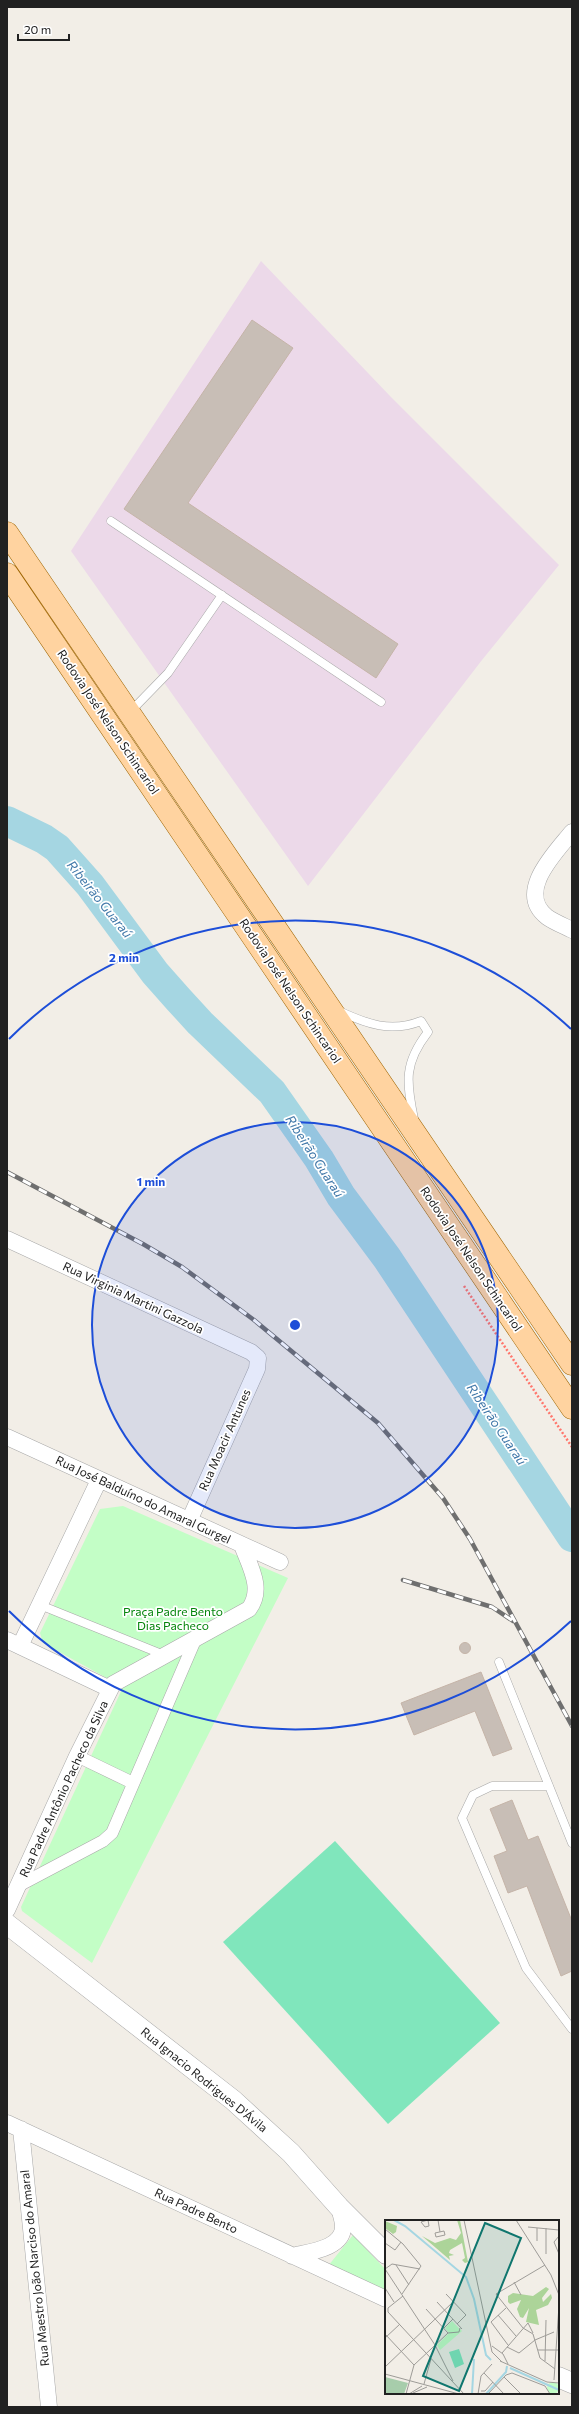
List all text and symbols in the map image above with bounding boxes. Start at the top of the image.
scale bar [18,16,69,42]
text: 20 m [24,22,51,36]
street label: Rodovia José Nelson Schincariol [54,646,163,797]
water label: Ribeirão Guaraú [64,857,136,941]
street label: Rodovia José Nelson Schincariol [236,915,345,1066]
text: 2 min [109,950,139,964]
water label: Ribeirão Guaraú [282,1112,348,1201]
text: 1 min [137,1174,165,1188]
street label: Rodovia José Nelson Schincariol [417,1183,526,1334]
street label: Rua Virginia Martini Gazzola [61,1258,206,1336]
centre of rings [288,1318,302,1332]
water label: Ribeirão Guaraú [464,1380,531,1468]
street label: Rua Moacir Antunes [195,1387,253,1493]
street label: Rua José Balduíno do Amaral Gurgel [53,1452,233,1547]
park label: Praça Padre Bento Dias Pacheco [123,1604,223,1632]
street label: Rua Padre Antônio Pacheco da Silva [16,1698,110,1879]
street label: Rua Ignacio Rodrigues D'Ávila [139,2024,271,2135]
street label: Rua Maestro João Narciso do Amaral [17,2169,52,2367]
street label: Rua Padre Bento [153,2185,240,2235]
inset map [385,2220,559,2394]

